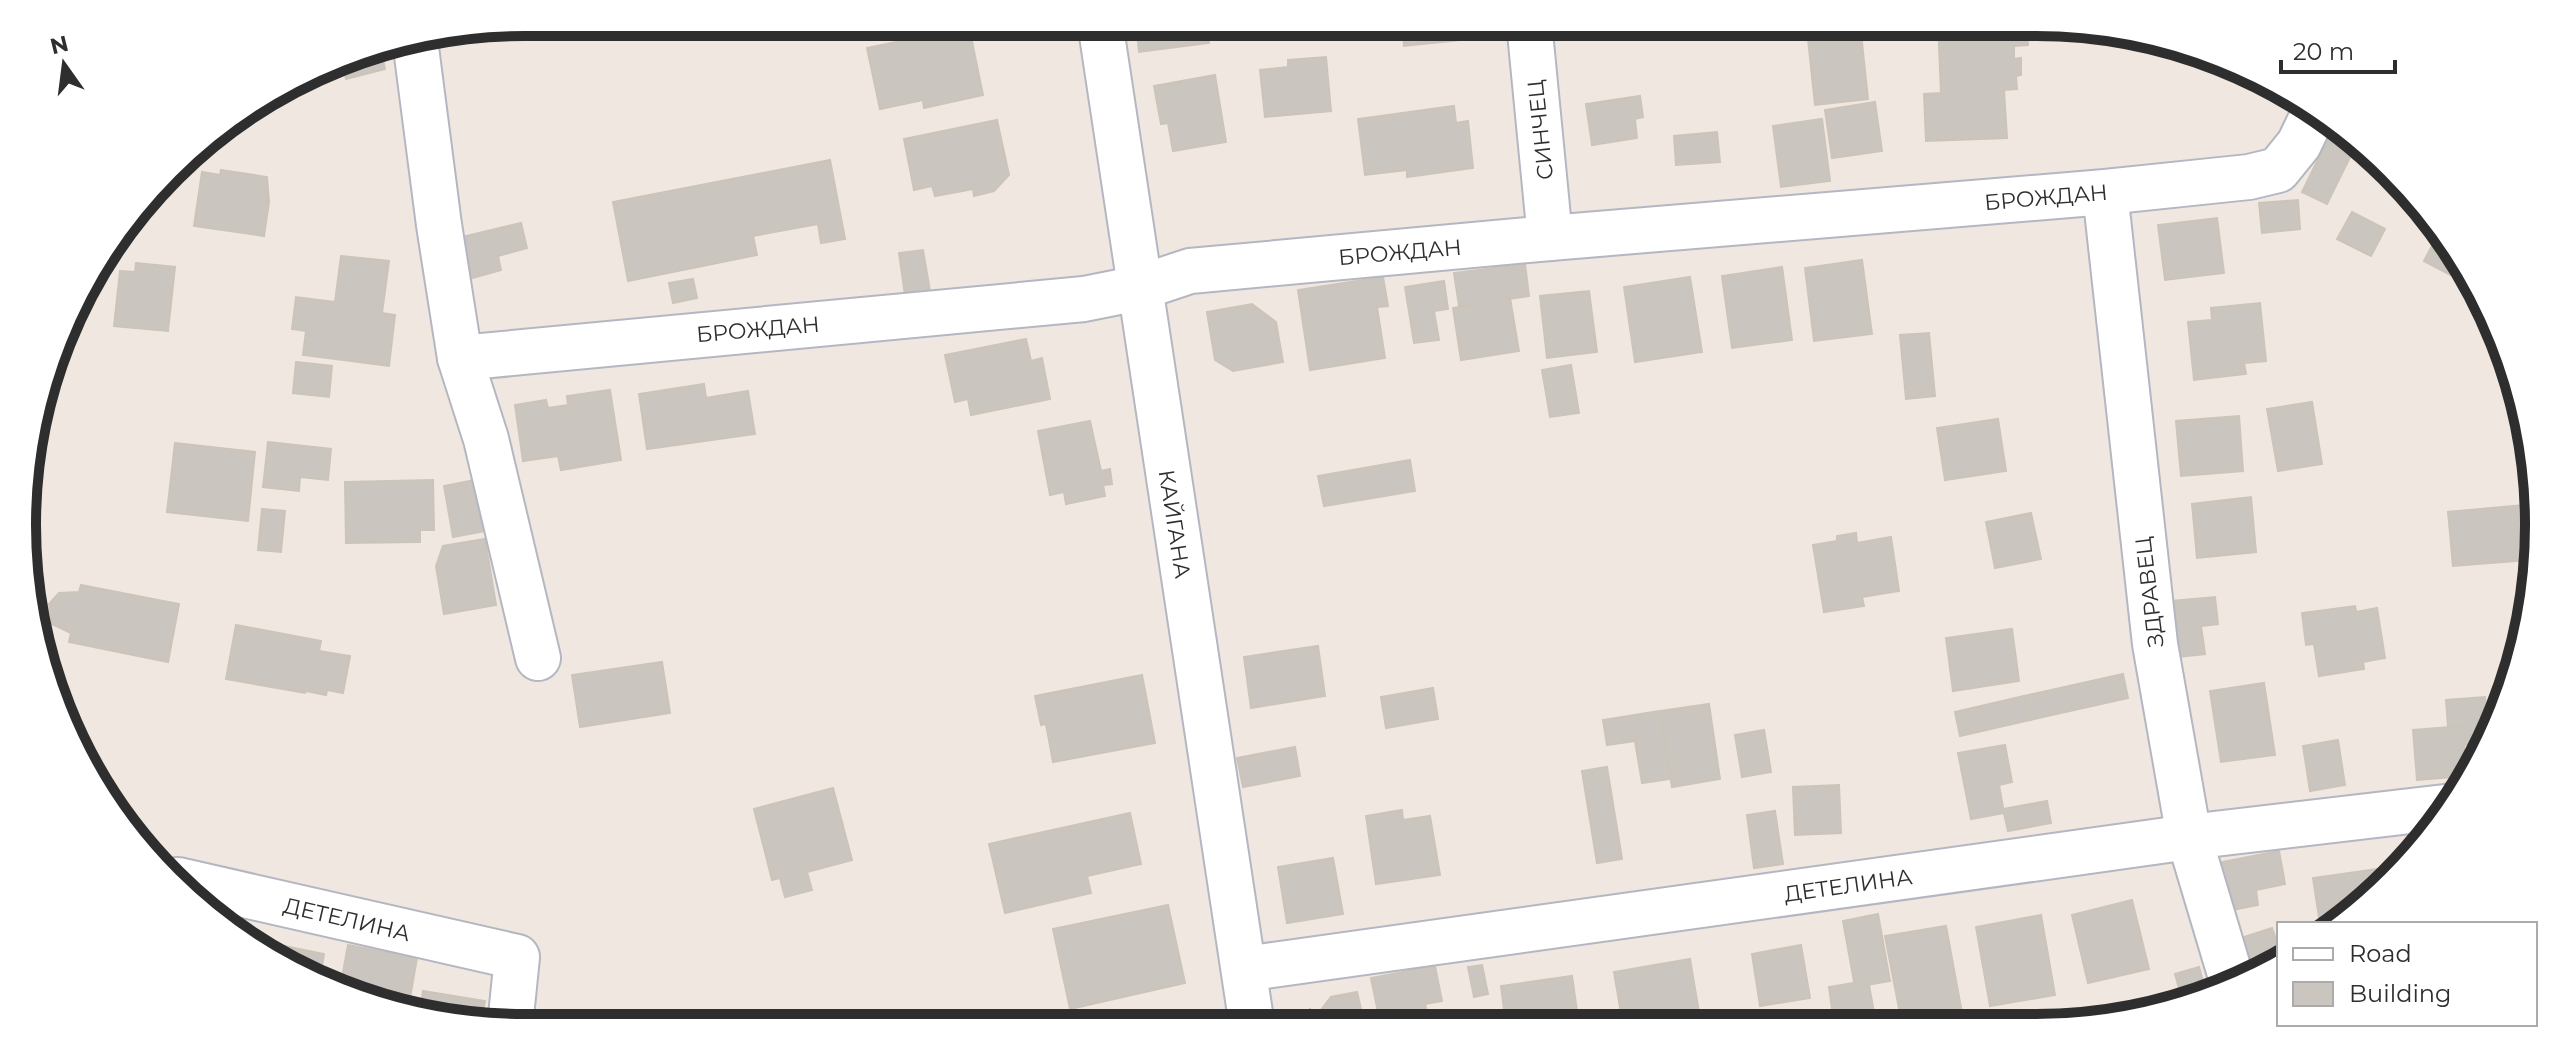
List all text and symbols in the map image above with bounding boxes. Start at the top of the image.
north arrow [24,24,104,104]
scale bar [2281,24,2395,74]
text: N [47,30,71,60]
text: 20 m [2293,37,2354,66]
street label: СИНЧЕЦ [1522,79,1559,181]
street label: БРОЖДАН [1983,179,2109,216]
street label: БРОЖДАН [1337,234,1463,271]
street label: БРОЖДАН [695,311,821,348]
street label: КАЙГАНА [1153,468,1197,581]
street label: ЗДРАВЕЦ [2129,535,2170,649]
street label: ДЕТЕЛИНА [1782,863,1915,908]
street label: ДЕТЕЛИНА [281,892,413,947]
legend [2277,922,2537,1026]
text: Road [2349,939,2412,968]
text: Building [2349,979,2452,1008]

